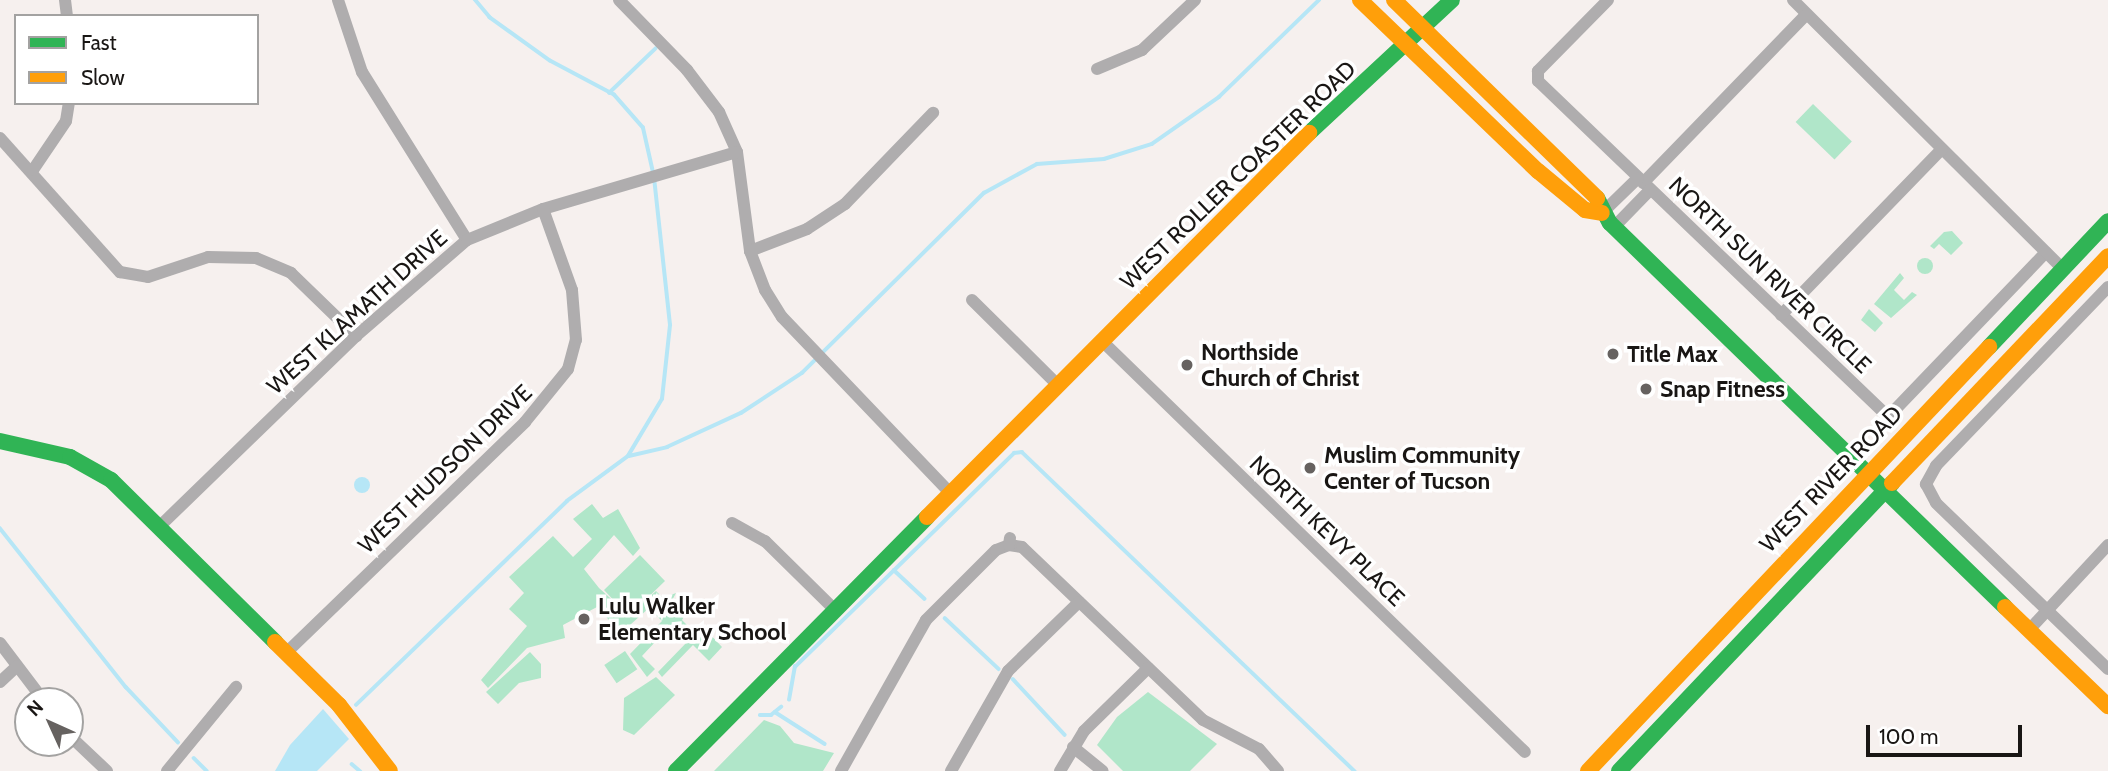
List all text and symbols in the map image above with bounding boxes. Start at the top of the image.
legend [14,14,259,105]
text: Fast [81,30,117,55]
street label: WEST ROLLER COASTER ROAD [1114,55,1362,295]
text: Slow [81,65,125,90]
street label: NORTH SUN RIVER CIRCLE [1663,171,1877,379]
street label: WEST KLAMATH DRIVE [261,224,453,400]
place label: Northside Church of Christ [1201,338,1359,392]
place label: Title Max [1627,340,1718,368]
marker: Title Max [1605,346,1621,362]
marker: Northside Church of Christ [1179,357,1195,373]
place label: Snap Fitness [1660,375,1785,403]
street label: WEST HUDSON DRIVE [352,379,538,559]
marker: Snap Fitness [1638,381,1654,397]
street label: WEST RIVER ROAD [1754,400,1908,558]
place label: Muslim Community Center of Tucson [1324,441,1520,495]
street label: NORTH KEVY PLACE [1244,450,1410,612]
marker: Muslim Community Center of Tucson [1302,460,1318,476]
place label: Lulu Walker Elementary School [598,592,786,646]
marker: Lulu Walker Elementary School [576,611,592,627]
north arrow [14,687,84,757]
text: N [22,695,48,721]
scale bar [1870,712,2026,756]
text: 100 m [1879,724,1938,749]

